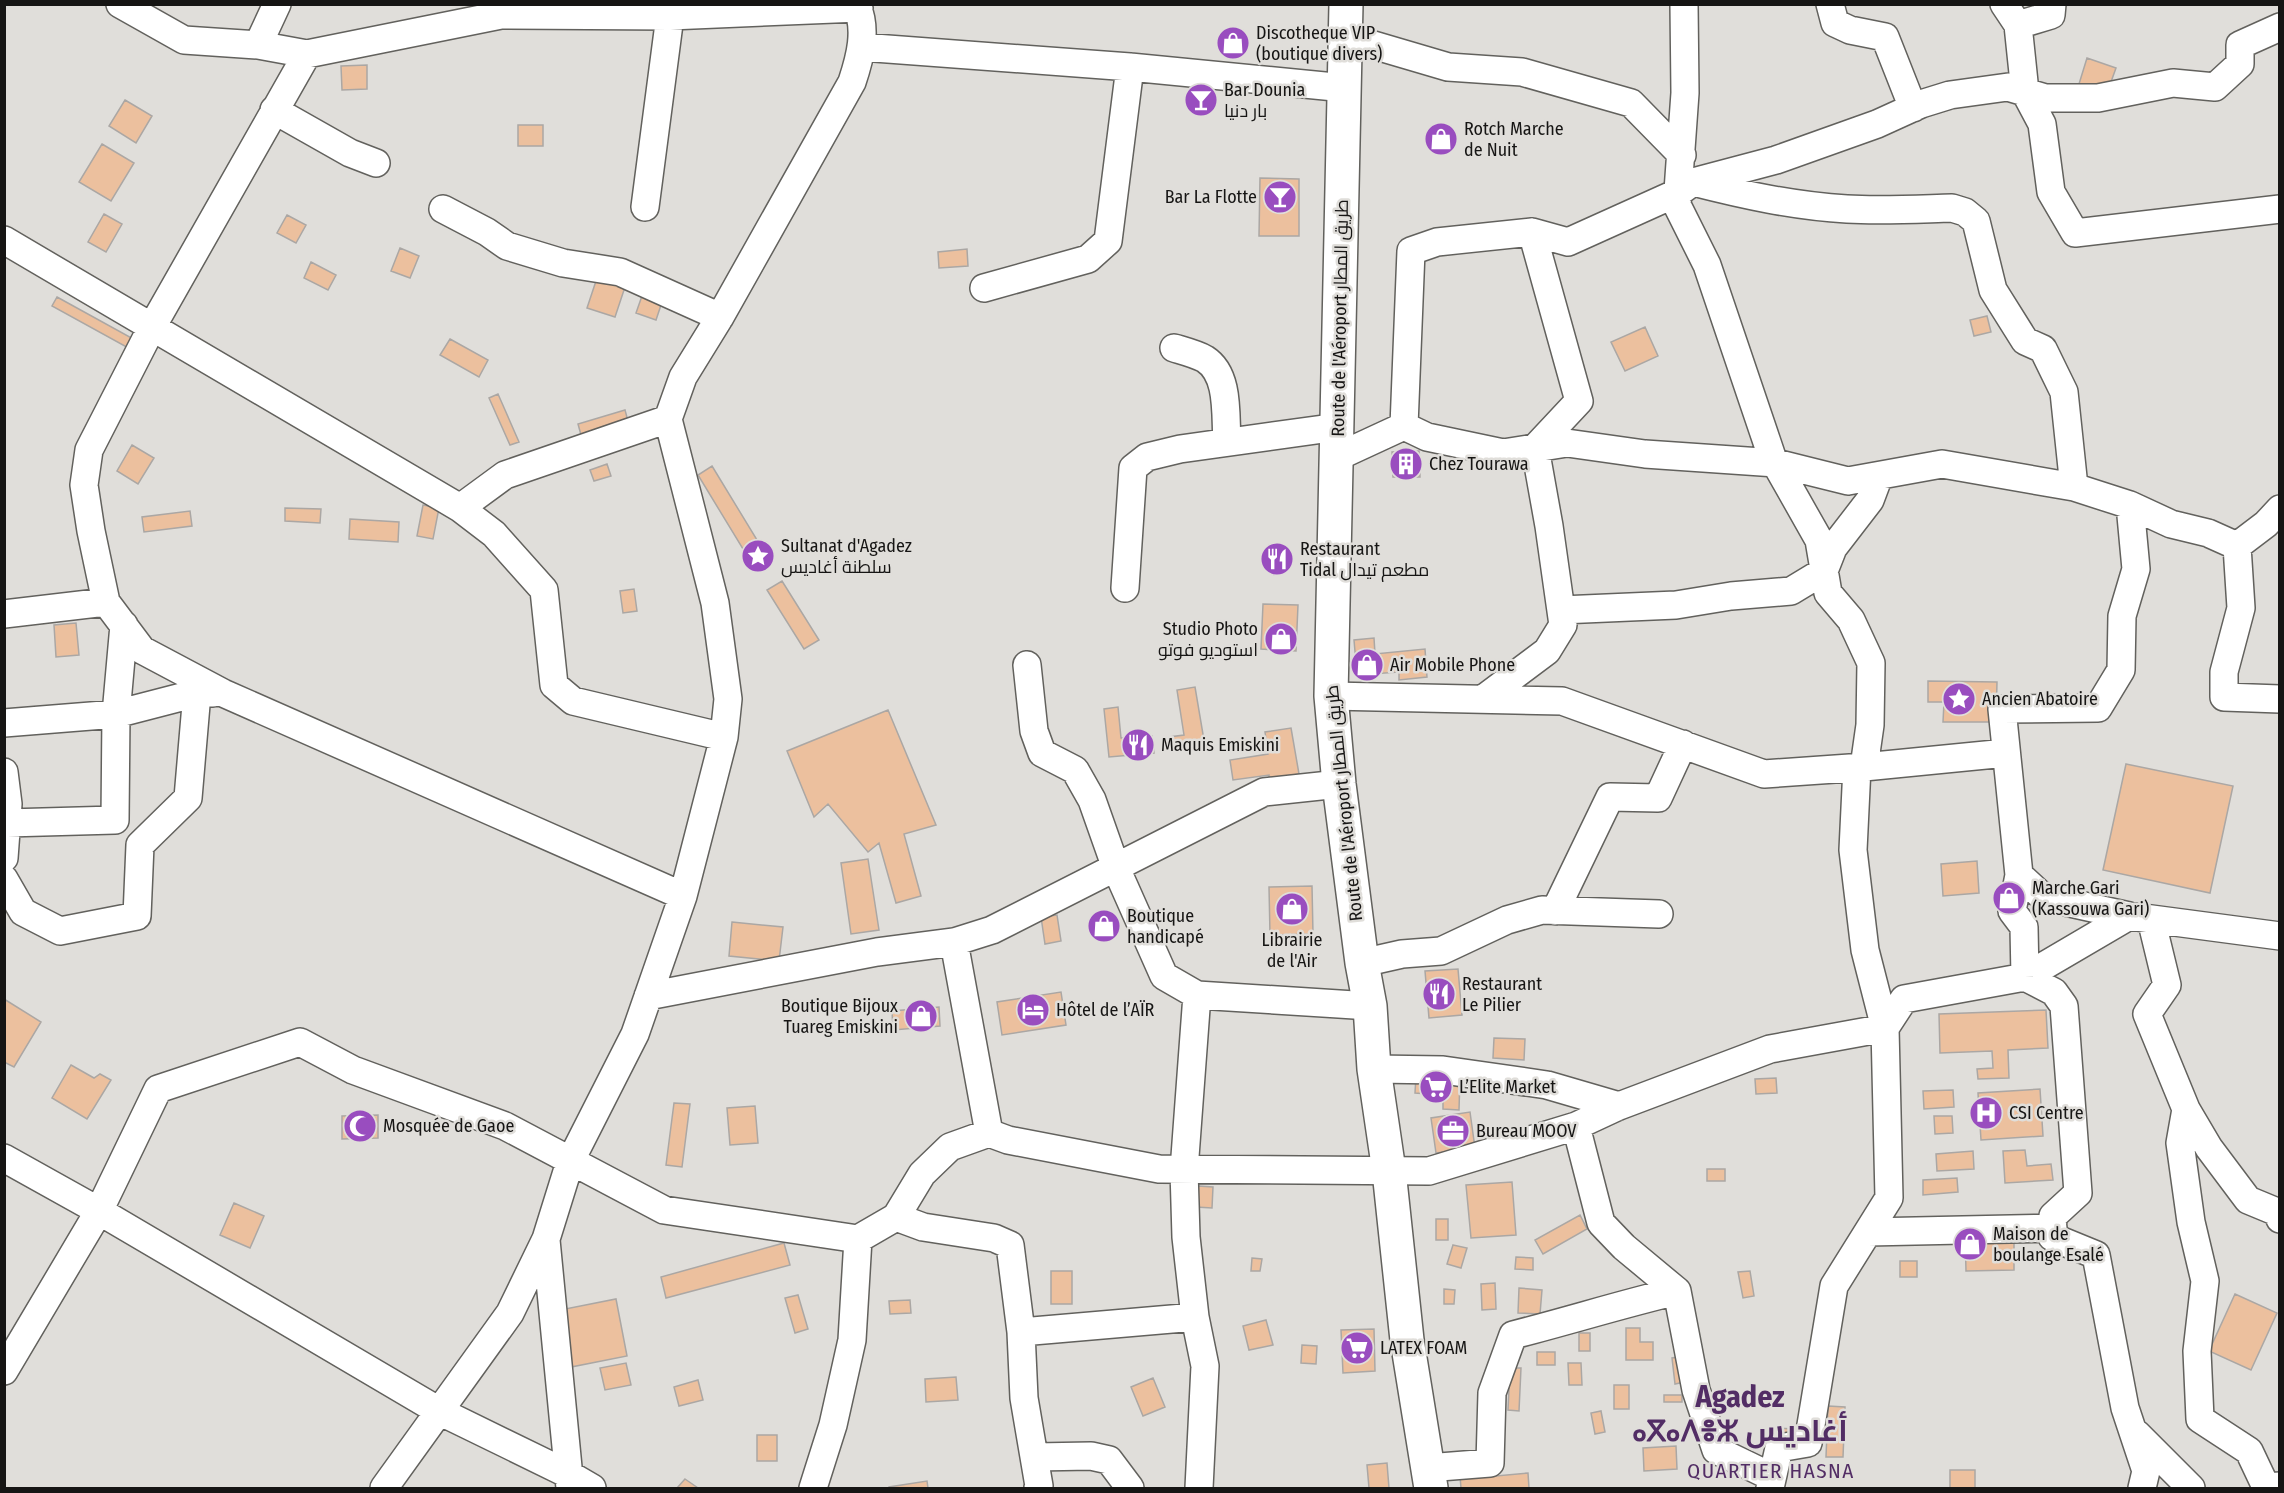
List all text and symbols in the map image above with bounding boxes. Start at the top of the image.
place label: Discotheque VIP (boutique divers) [1256,22,1382,65]
shop icon: Discotheque VIP (boutique divers) [1215,25,1251,61]
place label: Bar Dounia بار دنيا [1224,79,1306,122]
bar icon: Bar Dounia بار دنيا [1183,82,1219,118]
place label: Rotch Marche de Nuit [1464,118,1564,161]
shop icon: Rotch Marche de Nuit [1423,121,1459,157]
bar icon: Bar La Flotte [1262,179,1298,215]
place label: Bar La Flotte [1165,186,1257,208]
street label: Route de l'Aéroport طريق المطار [1327,199,1354,437]
building icon: Chez Tourawa [1388,446,1424,482]
place label: Chez Tourawa [1429,453,1529,475]
place label: Sultanat d'Agadez سلطنة أغاديس [781,535,912,578]
place icon: Sultanat d'Agadez سلطنة أغاديس [740,538,776,574]
place label: Restaurant Tidal مطعم تيدال [1300,538,1429,582]
restaurant icon: Restaurant Tidal مطعم تيدال [1259,541,1295,577]
place label: Studio Photo استوديو فوتو [1158,618,1258,661]
shop icon: Studio Photo استوديو فوتو [1263,621,1299,657]
shop icon: Air Mobile Phone [1349,647,1385,683]
place label: Air Mobile Phone [1390,654,1515,676]
place icon: Ancien Abatoire [1941,681,1977,717]
street label: Route de l'Aéroport طريق المطار [1321,684,1368,922]
place label: Ancien Abatoire [1982,688,2098,710]
restaurant icon: Maquis Emiskini [1120,727,1156,763]
place label: Maquis Emiskini [1161,734,1279,756]
place label: Marche Gari (Kassouwa Gari) [2032,877,2149,920]
shop icon: Marche Gari (Kassouwa Gari) [1991,880,2027,916]
shop icon: Librairie de l'Air [1274,891,1310,927]
place label: Boutique handicapé [1127,905,1204,948]
shop icon: Boutique handicapé [1086,908,1122,944]
place label: Librairie de l'Air [1262,929,1323,972]
place label: Restaurant Le Pilier [1462,973,1542,1016]
restaurant icon: Restaurant Le Pilier [1421,976,1457,1012]
hotel icon: Hôtel de l’AÏR [1015,992,1051,1028]
place label: Boutique Bijoux Tuareg Emiskini [781,995,898,1038]
shop icon: Boutique Bijoux Tuareg Emiskini [903,998,939,1034]
place label: Hôtel de l’AÏR [1056,999,1155,1021]
supermarket icon: L’Elite Market [1418,1069,1454,1105]
place label: L’Elite Market [1459,1076,1556,1098]
hospital icon: CSI Centre [1968,1095,2004,1131]
place label: CSI Centre [2009,1102,2084,1124]
mosque icon: Mosquée de Gaoe [342,1108,378,1144]
office icon: Bureau MOOV [1435,1113,1471,1149]
place label: Mosquée de Gaoe [383,1115,514,1137]
place label: Bureau MOOV [1476,1120,1577,1142]
place label: Maison de boulange Esalé [1993,1223,2104,1266]
shop icon: Maison de boulange Esalé [1952,1226,1988,1262]
supermarket icon: LATEX FOAM [1339,1330,1375,1366]
place label: LATEX FOAM [1380,1337,1467,1359]
district label: Agadez ⴰⴳⴰⴷⴻⵣ أغاديس [1632,1379,1848,1449]
district label: QUARTIER HASNA [1687,1458,1855,1484]

